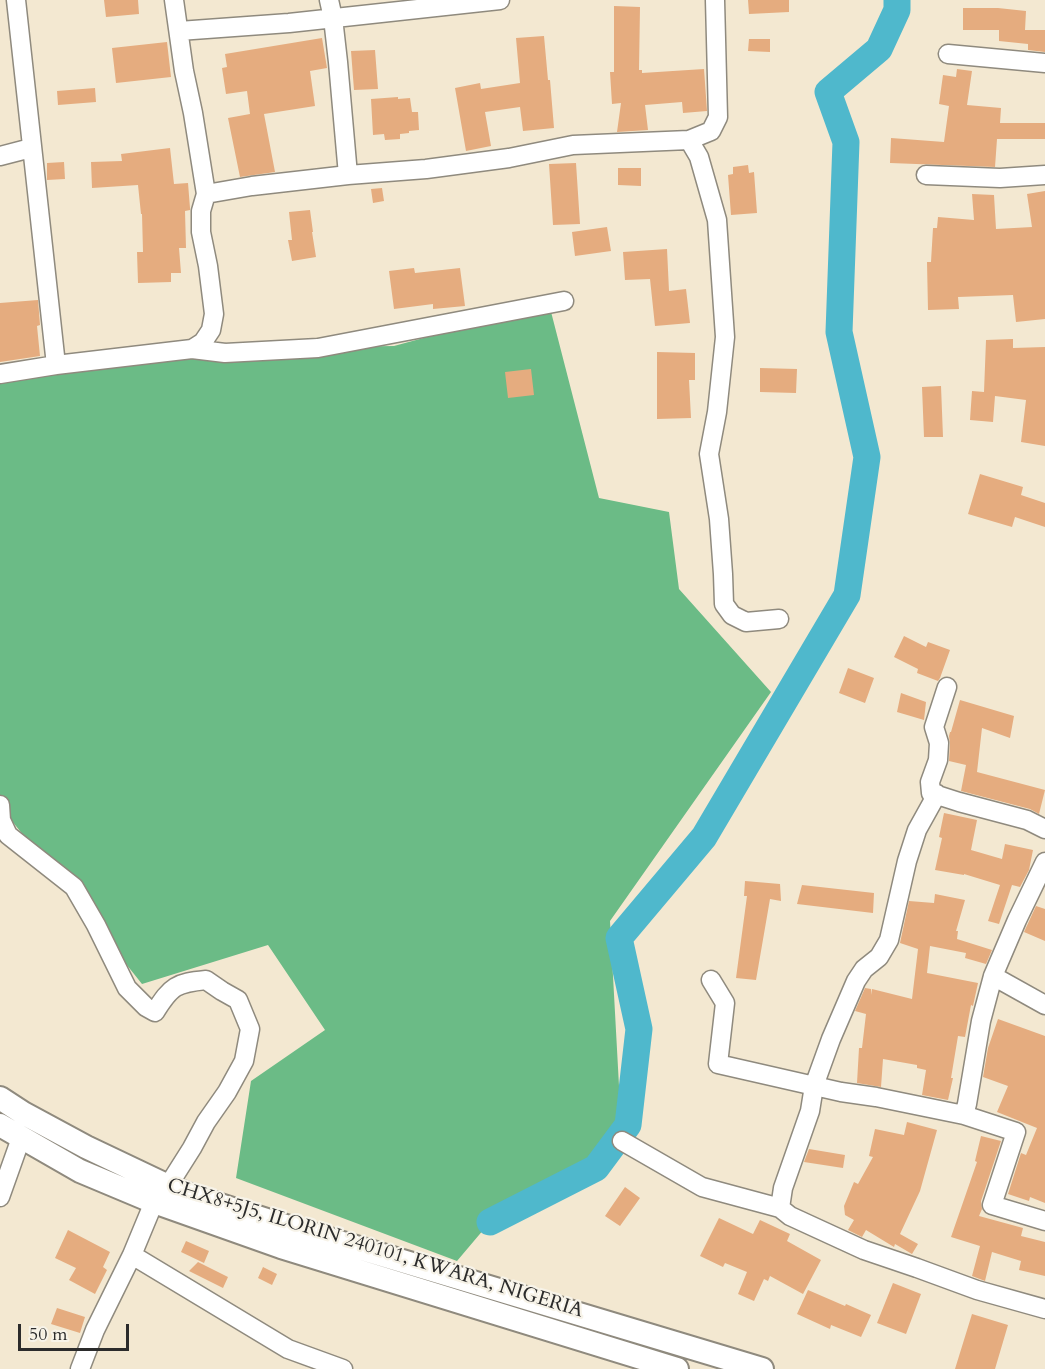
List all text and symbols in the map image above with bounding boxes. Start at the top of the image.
street label: CHX8+5J5, ILORIN 240101, KWARA, NIGERIA [164,1174,586,1324]
scale bar [21,1312,132,1350]
text: 50 m [29,1322,68,1347]

